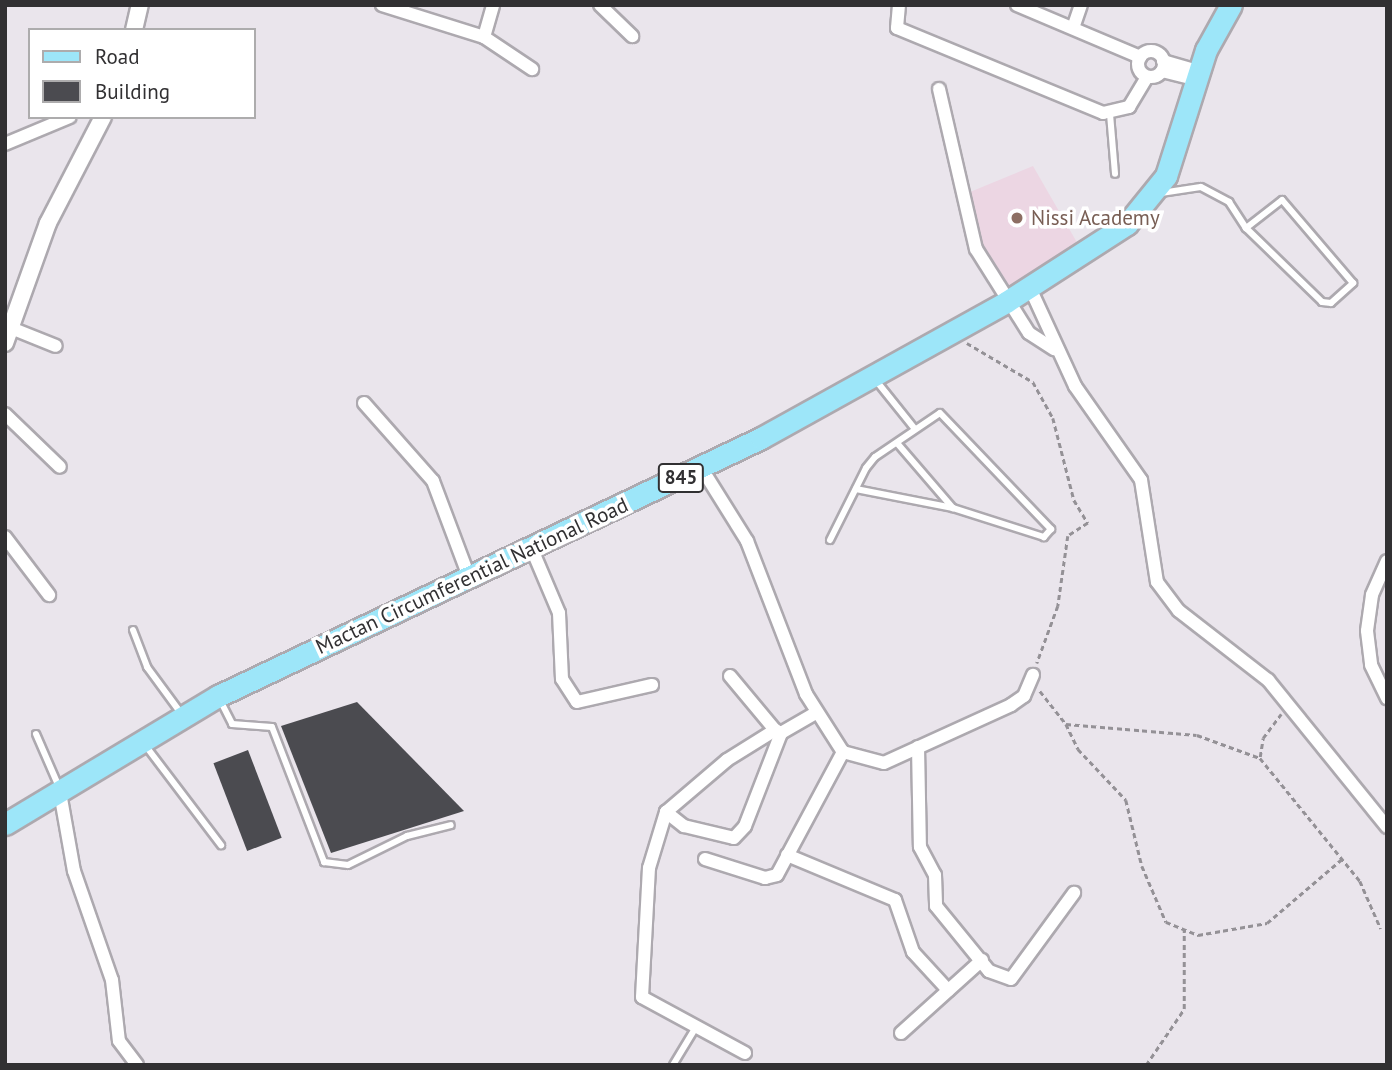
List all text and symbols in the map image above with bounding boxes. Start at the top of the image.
legend [28,28,256,119]
text: Road [95,43,139,70]
text: Building [95,78,170,105]
place label: Nissi Academy [1031,205,1160,231]
marker: Nissi Academy [1009,210,1025,226]
road number: 845 [656,463,706,494]
street label: Mactan Circumferential National Road [312,492,632,660]

